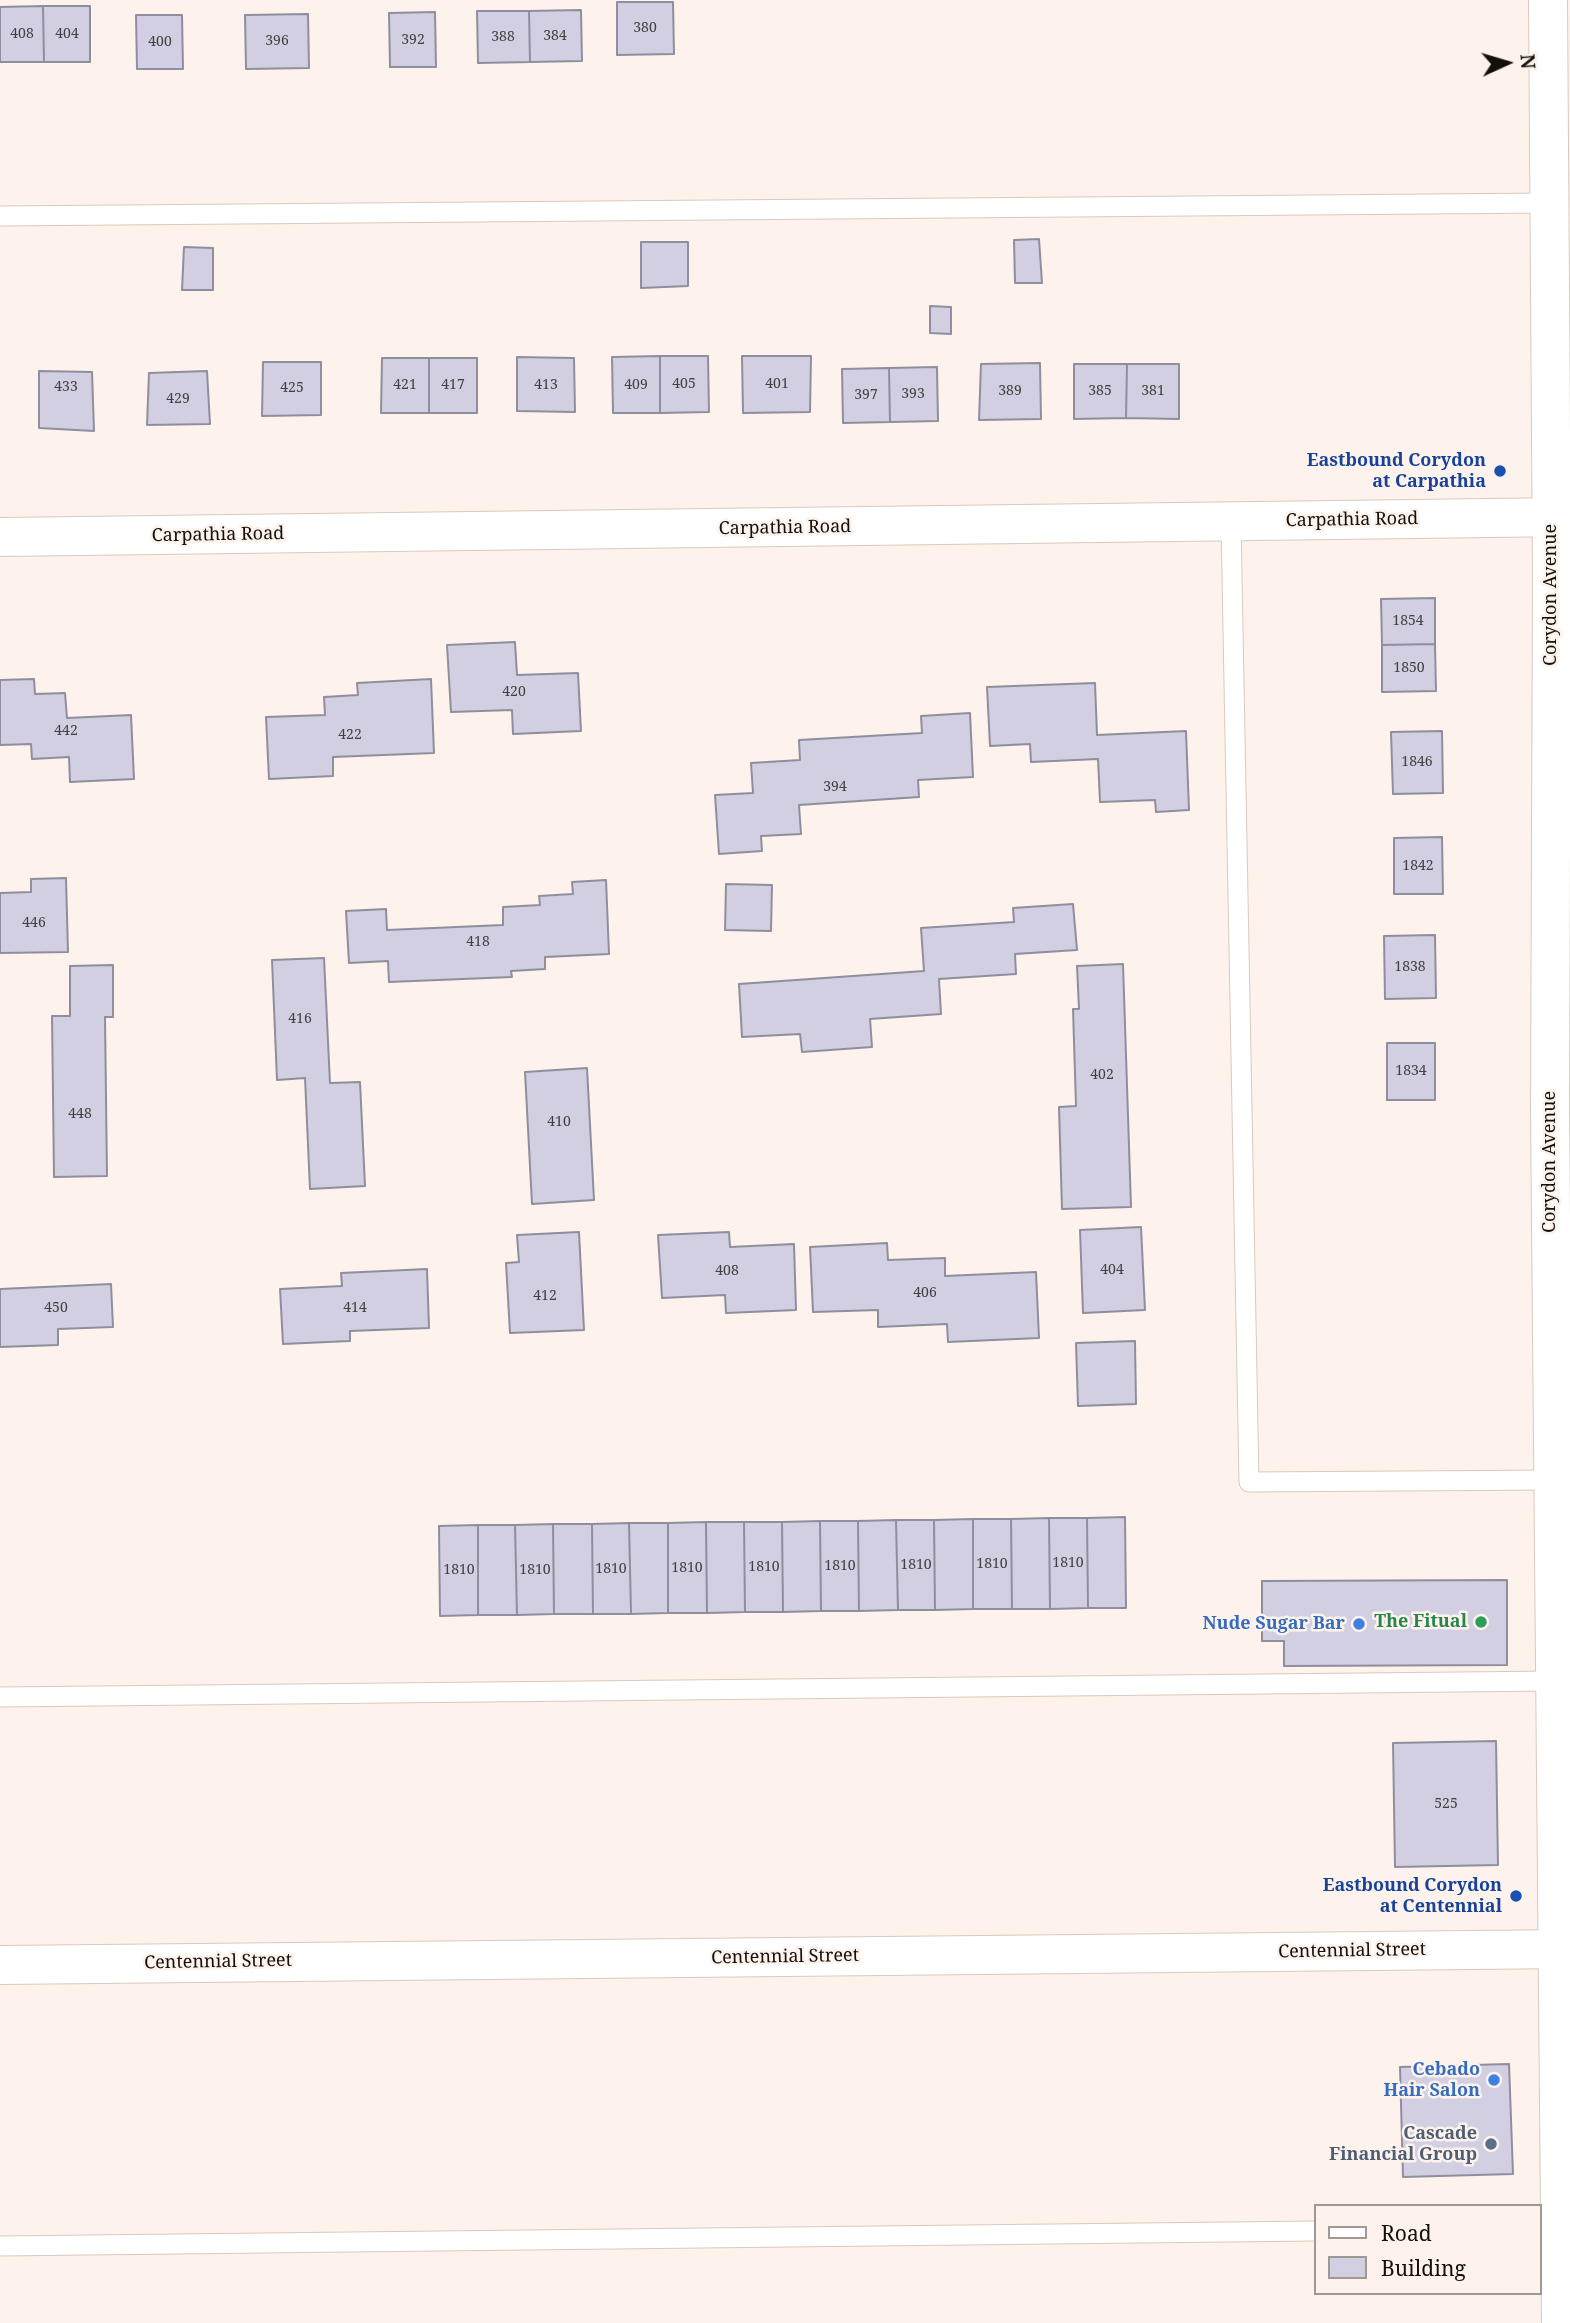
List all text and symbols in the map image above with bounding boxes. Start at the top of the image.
house number: 380 [633,20,657,36]
house number: 408 [10,26,34,42]
house number: 404 [55,26,79,42]
house number: 384 [543,28,567,44]
north arrow [1472,28,1542,98]
house number: 388 [491,29,515,45]
house number: 392 [401,32,425,48]
house number: 396 [265,33,289,49]
house number: 400 [148,34,172,50]
text: N [1514,53,1541,70]
house number: 405 [672,376,696,392]
house number: 401 [765,376,789,392]
house number: 421 [393,377,417,393]
house number: 417 [441,377,465,393]
house number: 413 [534,377,558,393]
house number: 409 [624,377,648,393]
house number: 433 [54,379,78,395]
house number: 425 [280,380,304,396]
house number: 389 [998,383,1022,399]
house number: 385 [1088,383,1112,399]
house number: 381 [1141,383,1165,399]
house number: 393 [901,386,925,402]
house number: 397 [854,387,878,403]
house number: 429 [166,391,190,407]
place label: Eastbound Corydon at Carpathia [1307,450,1486,492]
marker: Eastbound Corydon at Carpathia [1492,463,1508,479]
street label: Carpathia Road [1286,508,1418,532]
street label: Carpathia Road [719,516,851,540]
street label: Carpathia Road [152,523,284,547]
street label: Corydon Avenue [1540,524,1562,666]
house number: 1854 [1392,613,1424,629]
house number: 1850 [1393,660,1425,676]
house number: 420 [502,684,526,700]
house number: 442 [54,723,78,739]
house number: 422 [338,727,362,743]
house number: 1846 [1401,754,1433,770]
house number: 394 [823,779,847,795]
house number: 1842 [1402,858,1434,874]
house number: 446 [22,915,46,931]
house number: 418 [466,934,490,950]
house number: 1838 [1394,959,1426,975]
house number: 416 [288,1011,312,1027]
house number: 1834 [1395,1063,1427,1079]
house number: 402 [1090,1067,1114,1083]
street label: Corydon Avenue [1539,1091,1561,1233]
house number: 448 [68,1106,92,1122]
house number: 410 [547,1114,571,1130]
house number: 404 [1100,1262,1124,1278]
house number: 408 [715,1263,739,1279]
house number: 406 [913,1285,937,1301]
house number: 412 [533,1288,557,1304]
house number: 450 [44,1300,68,1316]
house number: 414 [343,1300,367,1316]
house number: 1810 [1052,1555,1084,1571]
house number: 1810 [976,1556,1008,1572]
house number: 1810 [900,1557,932,1573]
house number: 1810 [824,1558,856,1574]
house number: 1810 [748,1559,780,1575]
house number: 1810 [671,1560,703,1576]
house number: 1810 [595,1561,627,1577]
house number: 1810 [443,1562,475,1578]
house number: 1810 [519,1562,551,1578]
place label: The Fitual [1374,1611,1467,1633]
place label: Nude Sugar Bar [1202,1613,1345,1635]
marker: The Fitual [1473,1614,1489,1630]
marker: Nude Sugar Bar [1351,1616,1367,1632]
house number: 525 [1434,1796,1458,1812]
place label: Eastbound Corydon at Centennial [1323,1875,1502,1918]
marker: Eastbound Corydon at Centennial [1508,1888,1524,1904]
street label: Centennial Street [1278,1939,1426,1963]
street label: Centennial Street [711,1945,859,1969]
street label: Centennial Street [144,1950,292,1974]
place label: Cebado Hair Salon [1383,2059,1480,2102]
marker: Cebado Hair Salon [1486,2072,1502,2088]
place label: Cascade Financial Group [1329,2123,1477,2166]
marker: Cascade Financial Group [1483,2136,1499,2152]
legend [1314,2204,1542,2295]
text: Road [1381,2219,1432,2247]
text: Building [1381,2254,1466,2282]

